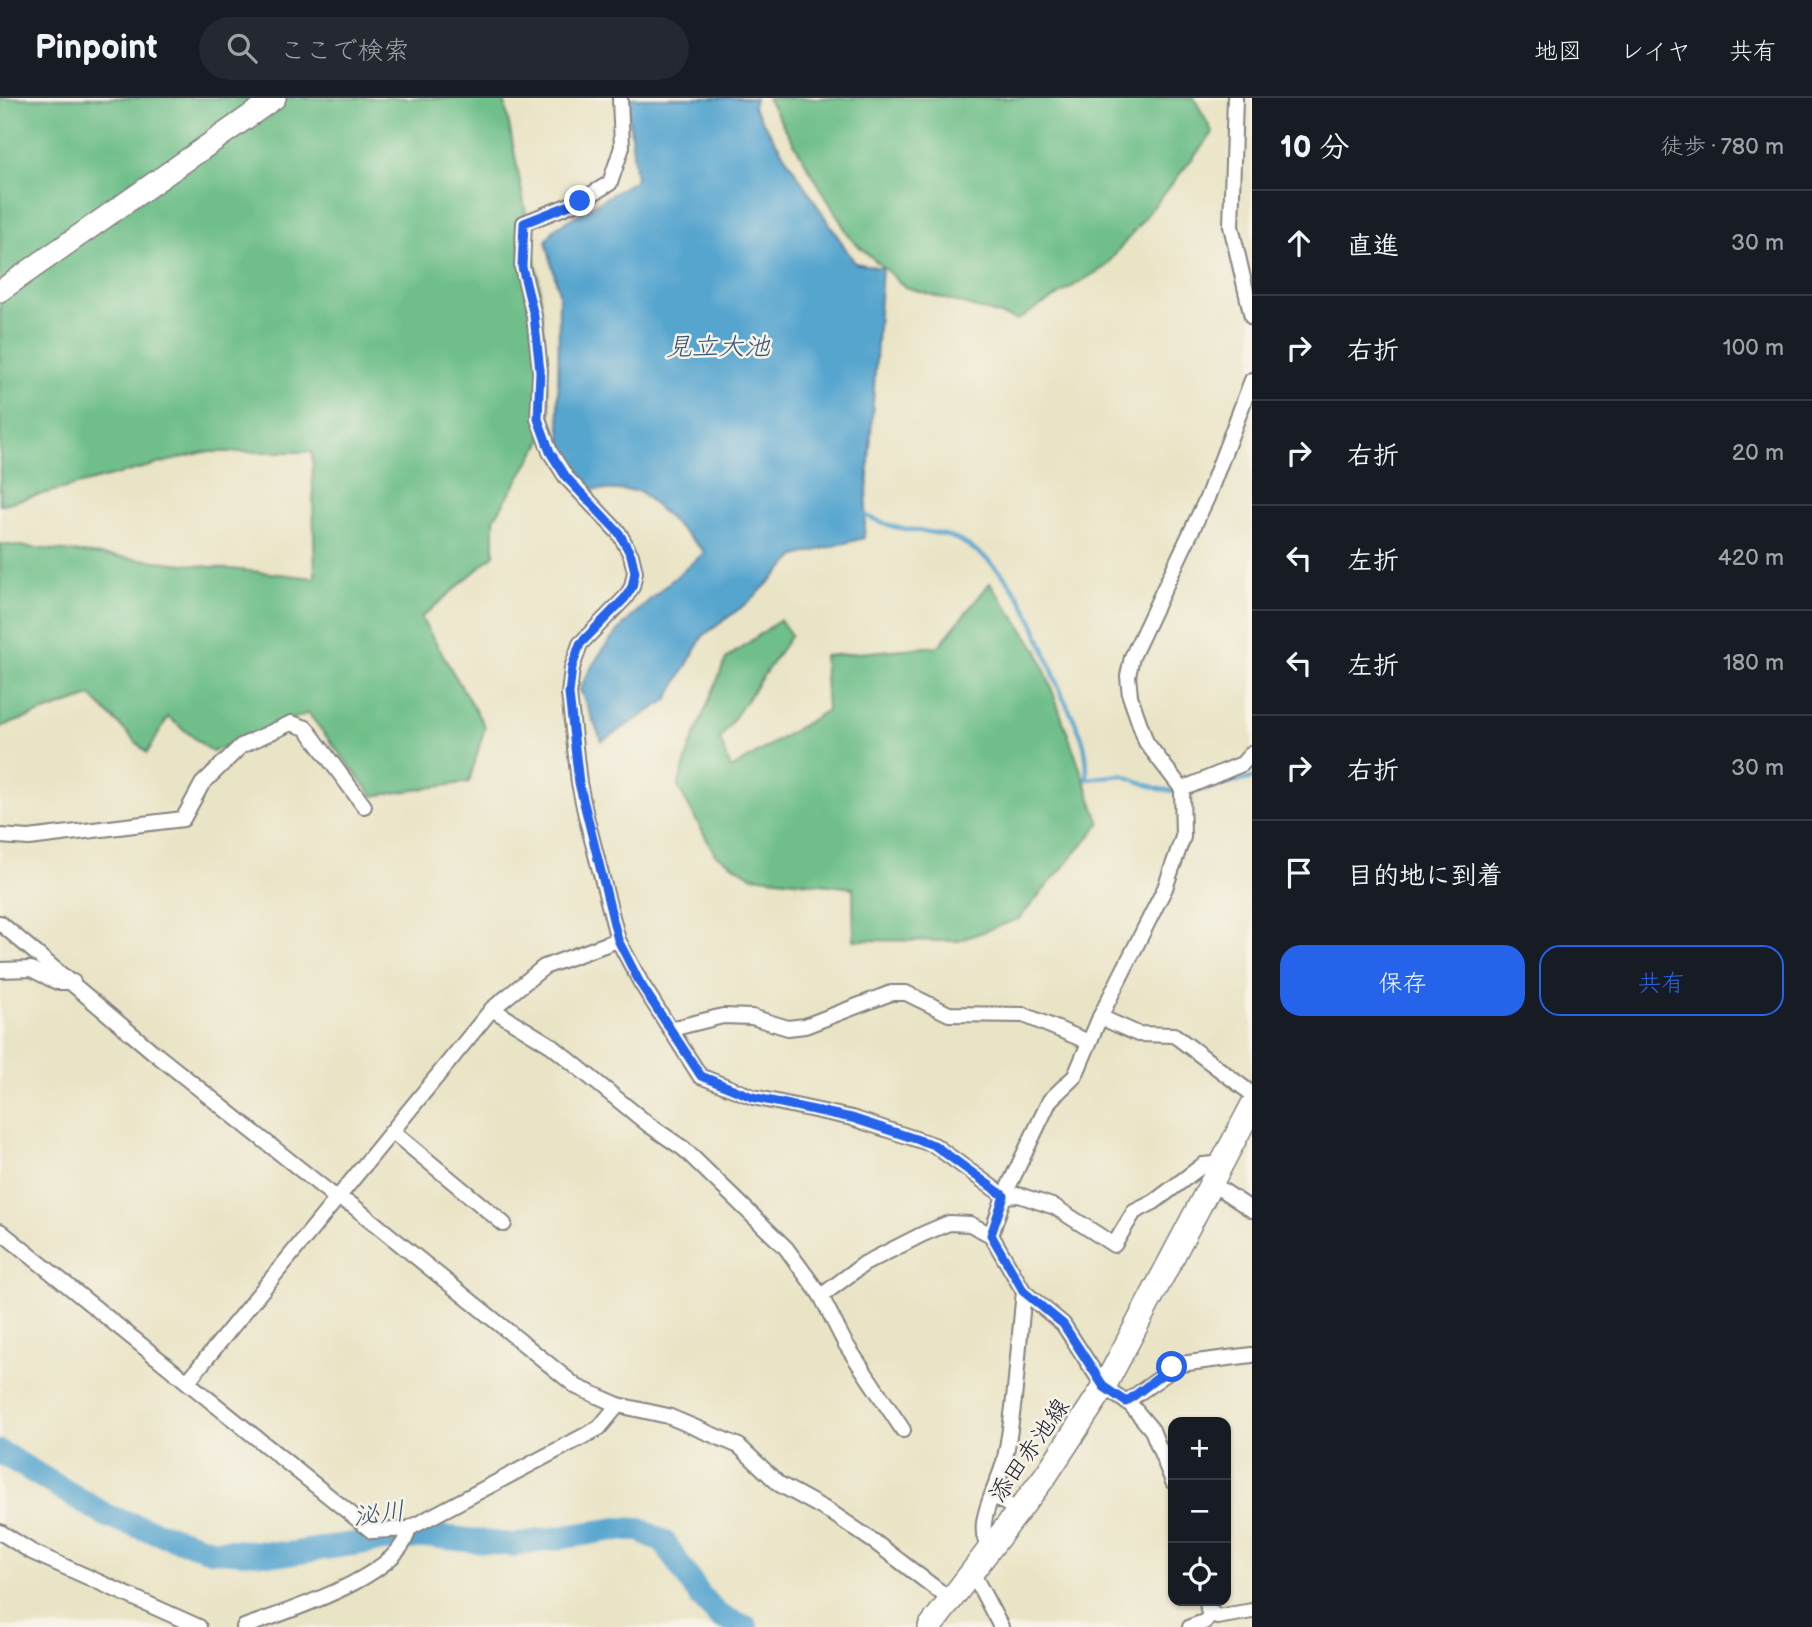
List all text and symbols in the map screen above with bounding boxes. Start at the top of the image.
search box [199,17,689,80]
text: Pinpoint [35,28,157,68]
icon: search [223,29,261,67]
text: ここで検索 [279,36,409,67]
text: 地図 [1534,37,1582,66]
text: レイヤ [1620,37,1691,66]
text: 共有 [1729,37,1777,66]
text: 10 分 [1280,130,1349,166]
text: 徒歩 · 780 m [1660,133,1784,161]
route end [564,185,595,216]
icon: ahead [1280,224,1318,262]
text: 30 m [1731,229,1784,257]
text: 直進 [1347,231,1399,262]
icon: right [1280,329,1318,367]
water label: 見立大池 [666,332,771,363]
text: 100 m [1723,334,1784,362]
text: 右折 [1347,336,1399,367]
icon: right [1280,434,1318,472]
text: 20 m [1732,439,1784,467]
text: 右折 [1347,441,1399,472]
icon: left [1280,539,1318,577]
text: 420 m [1718,544,1784,572]
text: 左折 [1347,546,1399,577]
icon: left [1280,644,1318,682]
text: 180 m [1723,649,1784,677]
text: 左折 [1347,651,1399,682]
icon: right [1280,749,1318,787]
text: 30 m [1731,754,1784,782]
text: 右折 [1347,756,1399,787]
icon: arrive [1280,854,1318,892]
text: 目的地に到着 [1347,861,1503,892]
button: 保存 [1280,945,1525,1016]
button: 共有 [1539,945,1784,1016]
route start [1156,1351,1187,1382]
street label: 添田赤池線 [983,1393,1076,1508]
map controls [1168,1417,1231,1606]
button: + [1168,1417,1231,1480]
button: − [1168,1480,1231,1543]
water label: 泌川 [351,1496,407,1533]
button: locate [1168,1543,1231,1606]

